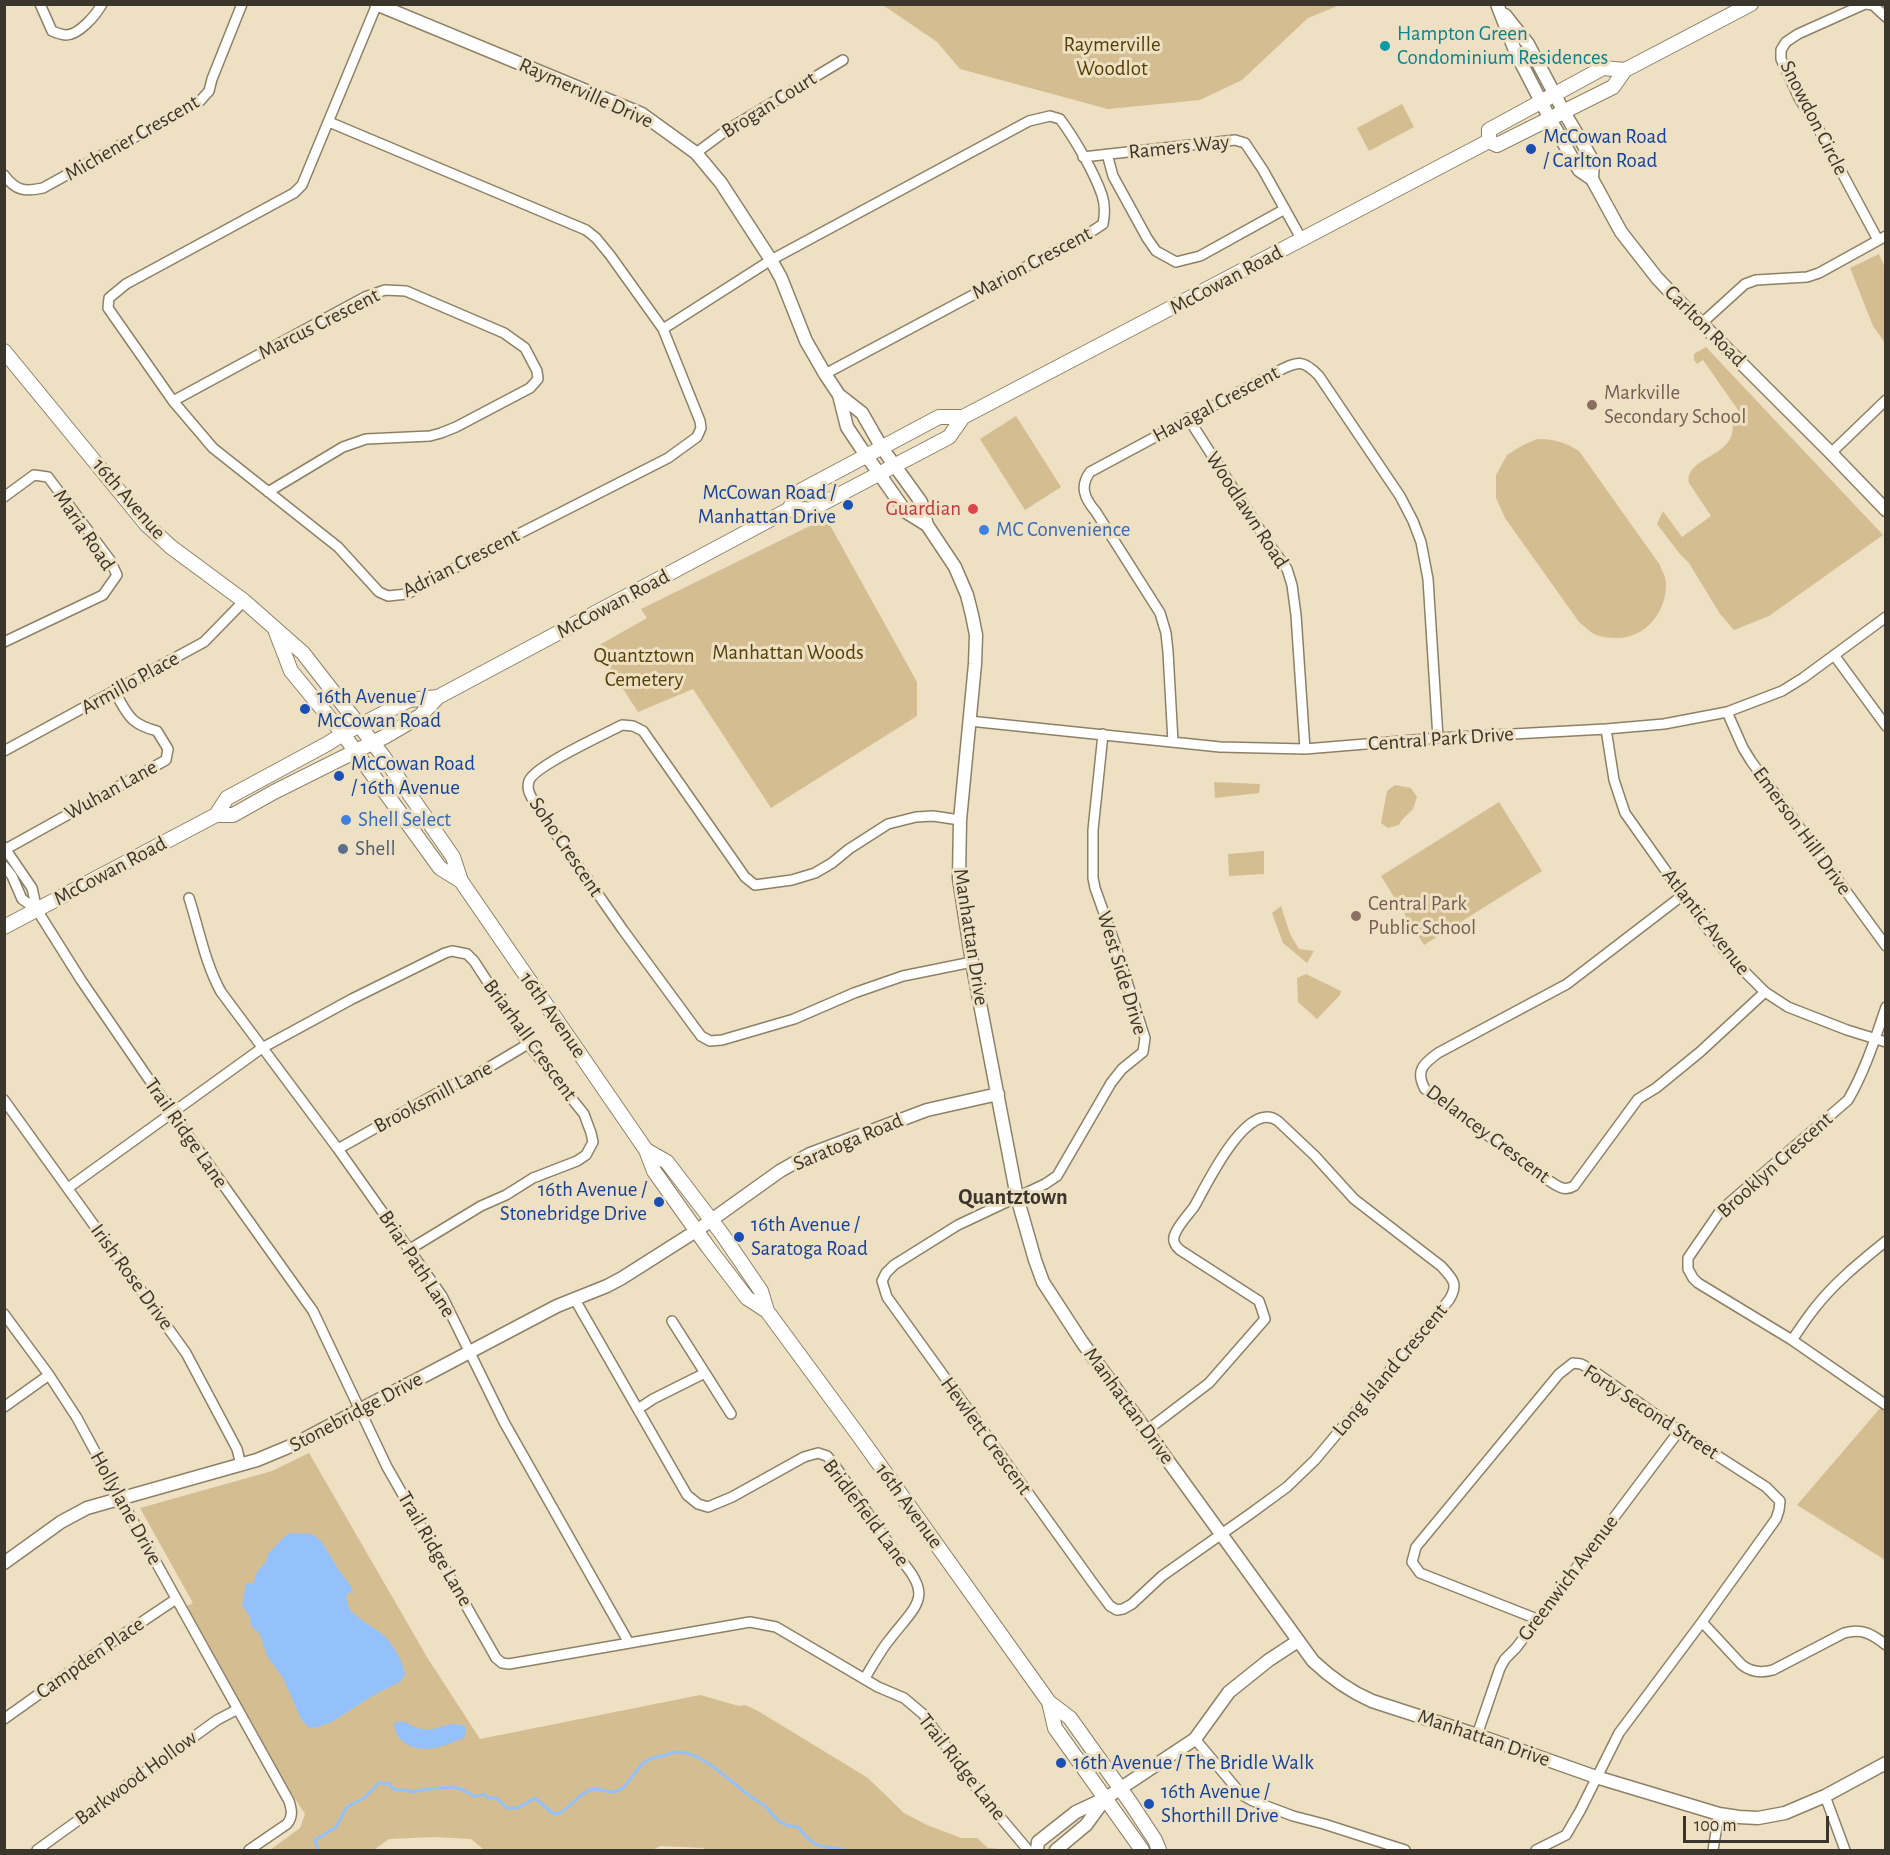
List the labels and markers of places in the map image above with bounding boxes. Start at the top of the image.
place label: Hampton Green Condominium Residences [1397,21,1608,71]
marker: Hampton Green Condominium Residences [1378,39,1392,53]
place label: McCowan Road / Carlton Road [1543,124,1667,174]
marker: McCowan Road / Carlton Road [1524,142,1538,156]
place label: Markville Secondary School [1604,380,1746,430]
marker: Markville Secondary School [1585,398,1599,412]
place label: McCowan Road / Manhattan Drive [698,480,836,530]
place label: Guardian [886,496,961,522]
marker: McCowan Road / Manhattan Drive [841,498,855,512]
marker: Guardian [966,502,980,516]
place label: MC Convenience [996,517,1130,543]
marker: MC Convenience [977,523,991,537]
place label: 16th Avenue / McCowan Road [317,684,441,734]
marker: 16th Avenue / McCowan Road [298,702,312,716]
place label: McCowan Road / 16th Avenue [351,751,475,801]
marker: McCowan Road / 16th Avenue [332,769,346,783]
place label: Shell Select [358,807,451,833]
marker: Shell Select [339,813,353,827]
place label: Shell [355,836,396,862]
marker: Shell [336,842,350,856]
place label: Central Park Public School [1368,891,1476,941]
marker: Central Park Public School [1349,909,1363,923]
place label: 16th Avenue / Stonebridge Drive [500,1177,647,1227]
marker: 16th Avenue / Stonebridge Drive [652,1195,666,1209]
place label: 16th Avenue / Saratoga Road [751,1212,868,1262]
marker: 16th Avenue / Saratoga Road [732,1230,746,1244]
place label: 16th Avenue / The Bridle Walk [1073,1750,1314,1776]
marker: 16th Avenue / The Bridle Walk [1054,1756,1068,1770]
place label: 16th Avenue / Shorthill Drive [1161,1779,1279,1829]
marker: 16th Avenue / Shorthill Drive [1142,1797,1156,1811]

